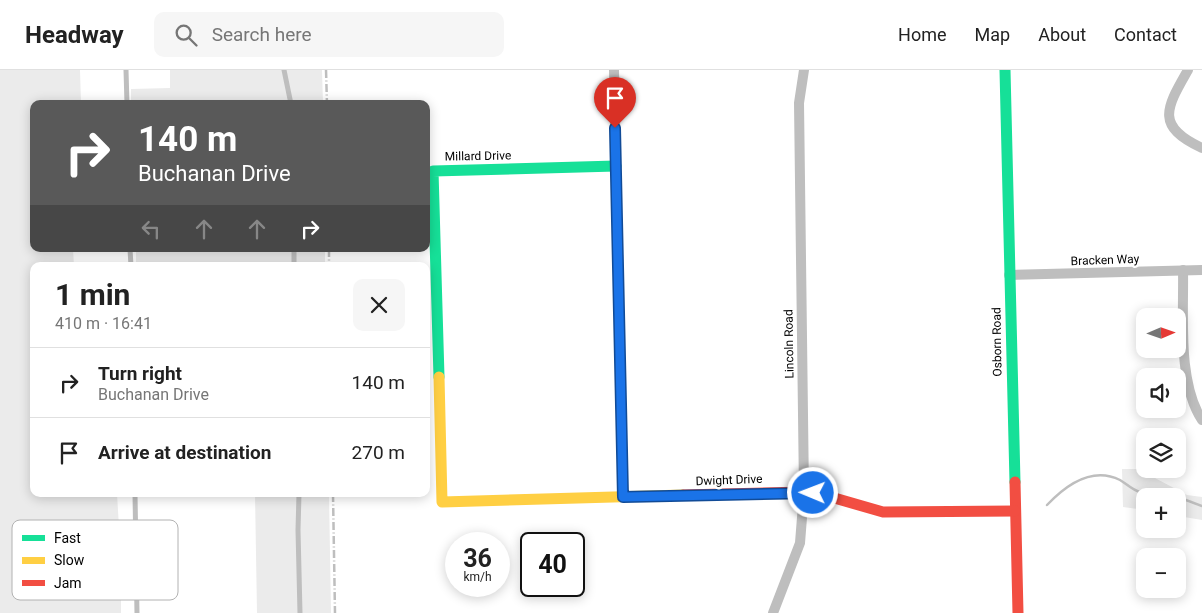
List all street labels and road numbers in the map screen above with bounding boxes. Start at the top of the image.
street label: Millard Drive [445,148,511,164]
street label: Bracken Way [1070,252,1140,268]
street label: Osborn Road [989,307,1005,377]
street label: Lincoln Road [781,309,797,379]
street label: Dwight Drive [695,472,763,488]

